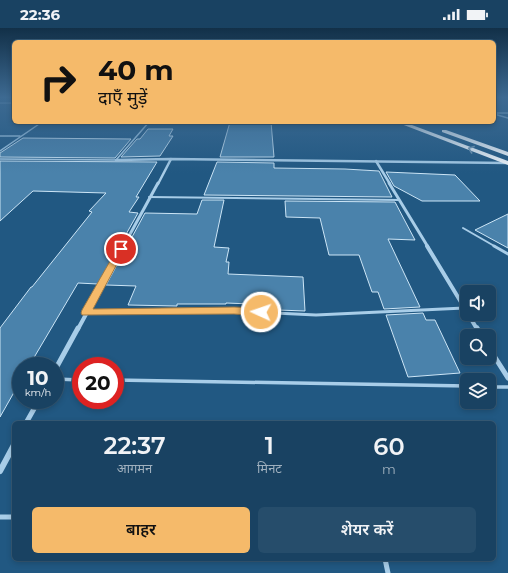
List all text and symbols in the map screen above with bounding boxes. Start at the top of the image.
text: 22:36 [20,5,60,24]
text: 40 m [98,53,174,87]
icon: right [32,56,84,108]
text: दाएँ मुड़ें [98,87,147,109]
one-way arrow [468,146,475,154]
pin [104,232,138,266]
icon: arrive [110,238,132,260]
map controls [460,285,496,409]
button: sound [460,285,496,321]
position arrow [240,291,282,333]
button: search [460,329,496,365]
speed limit sign: 20 [72,357,124,409]
text: 10 [27,366,49,390]
button: layers [460,373,496,409]
text: km/h [25,386,51,399]
text: 22:37 [103,431,166,460]
text: 1 [265,431,274,460]
text: 60 [373,432,405,461]
text: आगमन [117,460,152,476]
text: मिनट [257,460,282,476]
text: m [382,461,396,477]
button: बाहर [32,507,250,553]
button: शेयर करें [258,507,476,553]

